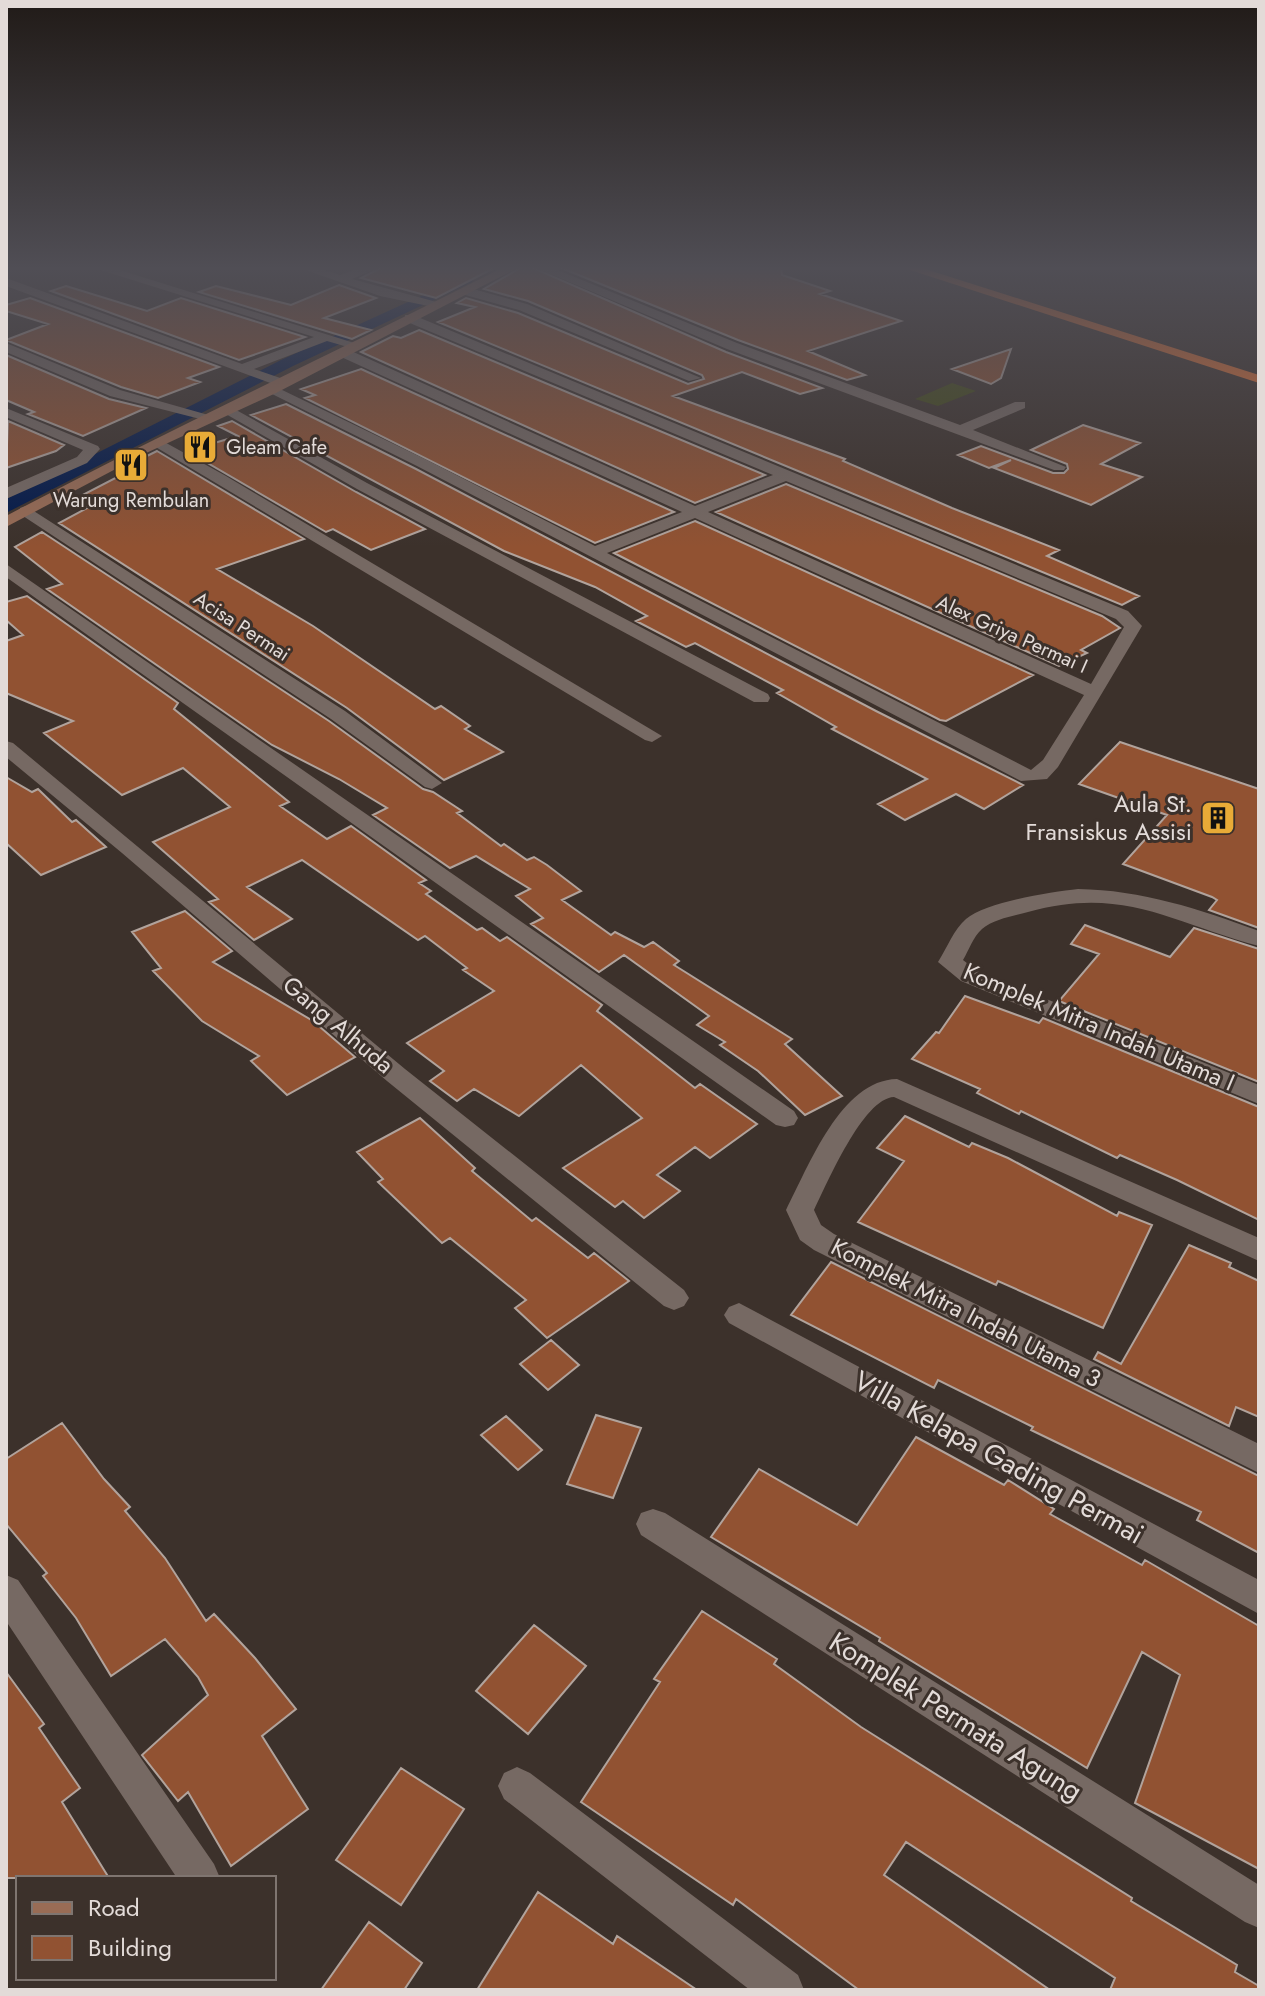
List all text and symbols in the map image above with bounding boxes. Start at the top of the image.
restaurant icon: Gleam Cafe [181,428,219,466]
place label: Gleam Cafe [226,433,327,462]
restaurant icon: Warung Rembulan [112,446,150,484]
place label: Warung Rembulan [53,486,209,515]
street label: Acisa Permai [188,584,296,668]
street label: Alex Griya Permai I [931,588,1092,681]
place label: Aula St. Fransiskus Assisi [1025,786,1192,849]
building icon: Aula St. Fransiskus Assisi [1199,799,1237,837]
street label: Komplek Mitra Indah Utama I [958,953,1240,1100]
street label: Gang Alhuda [275,968,401,1082]
street label: Komplek Mitra Indah Utama 3 [825,1229,1107,1396]
street label: Villa Kelapa Gading Permai [846,1360,1151,1554]
street label: Komplek Permata Agung [821,1622,1090,1811]
legend [16,1876,276,1980]
text: Road [88,1890,140,1925]
text: Building [88,1930,172,1965]

